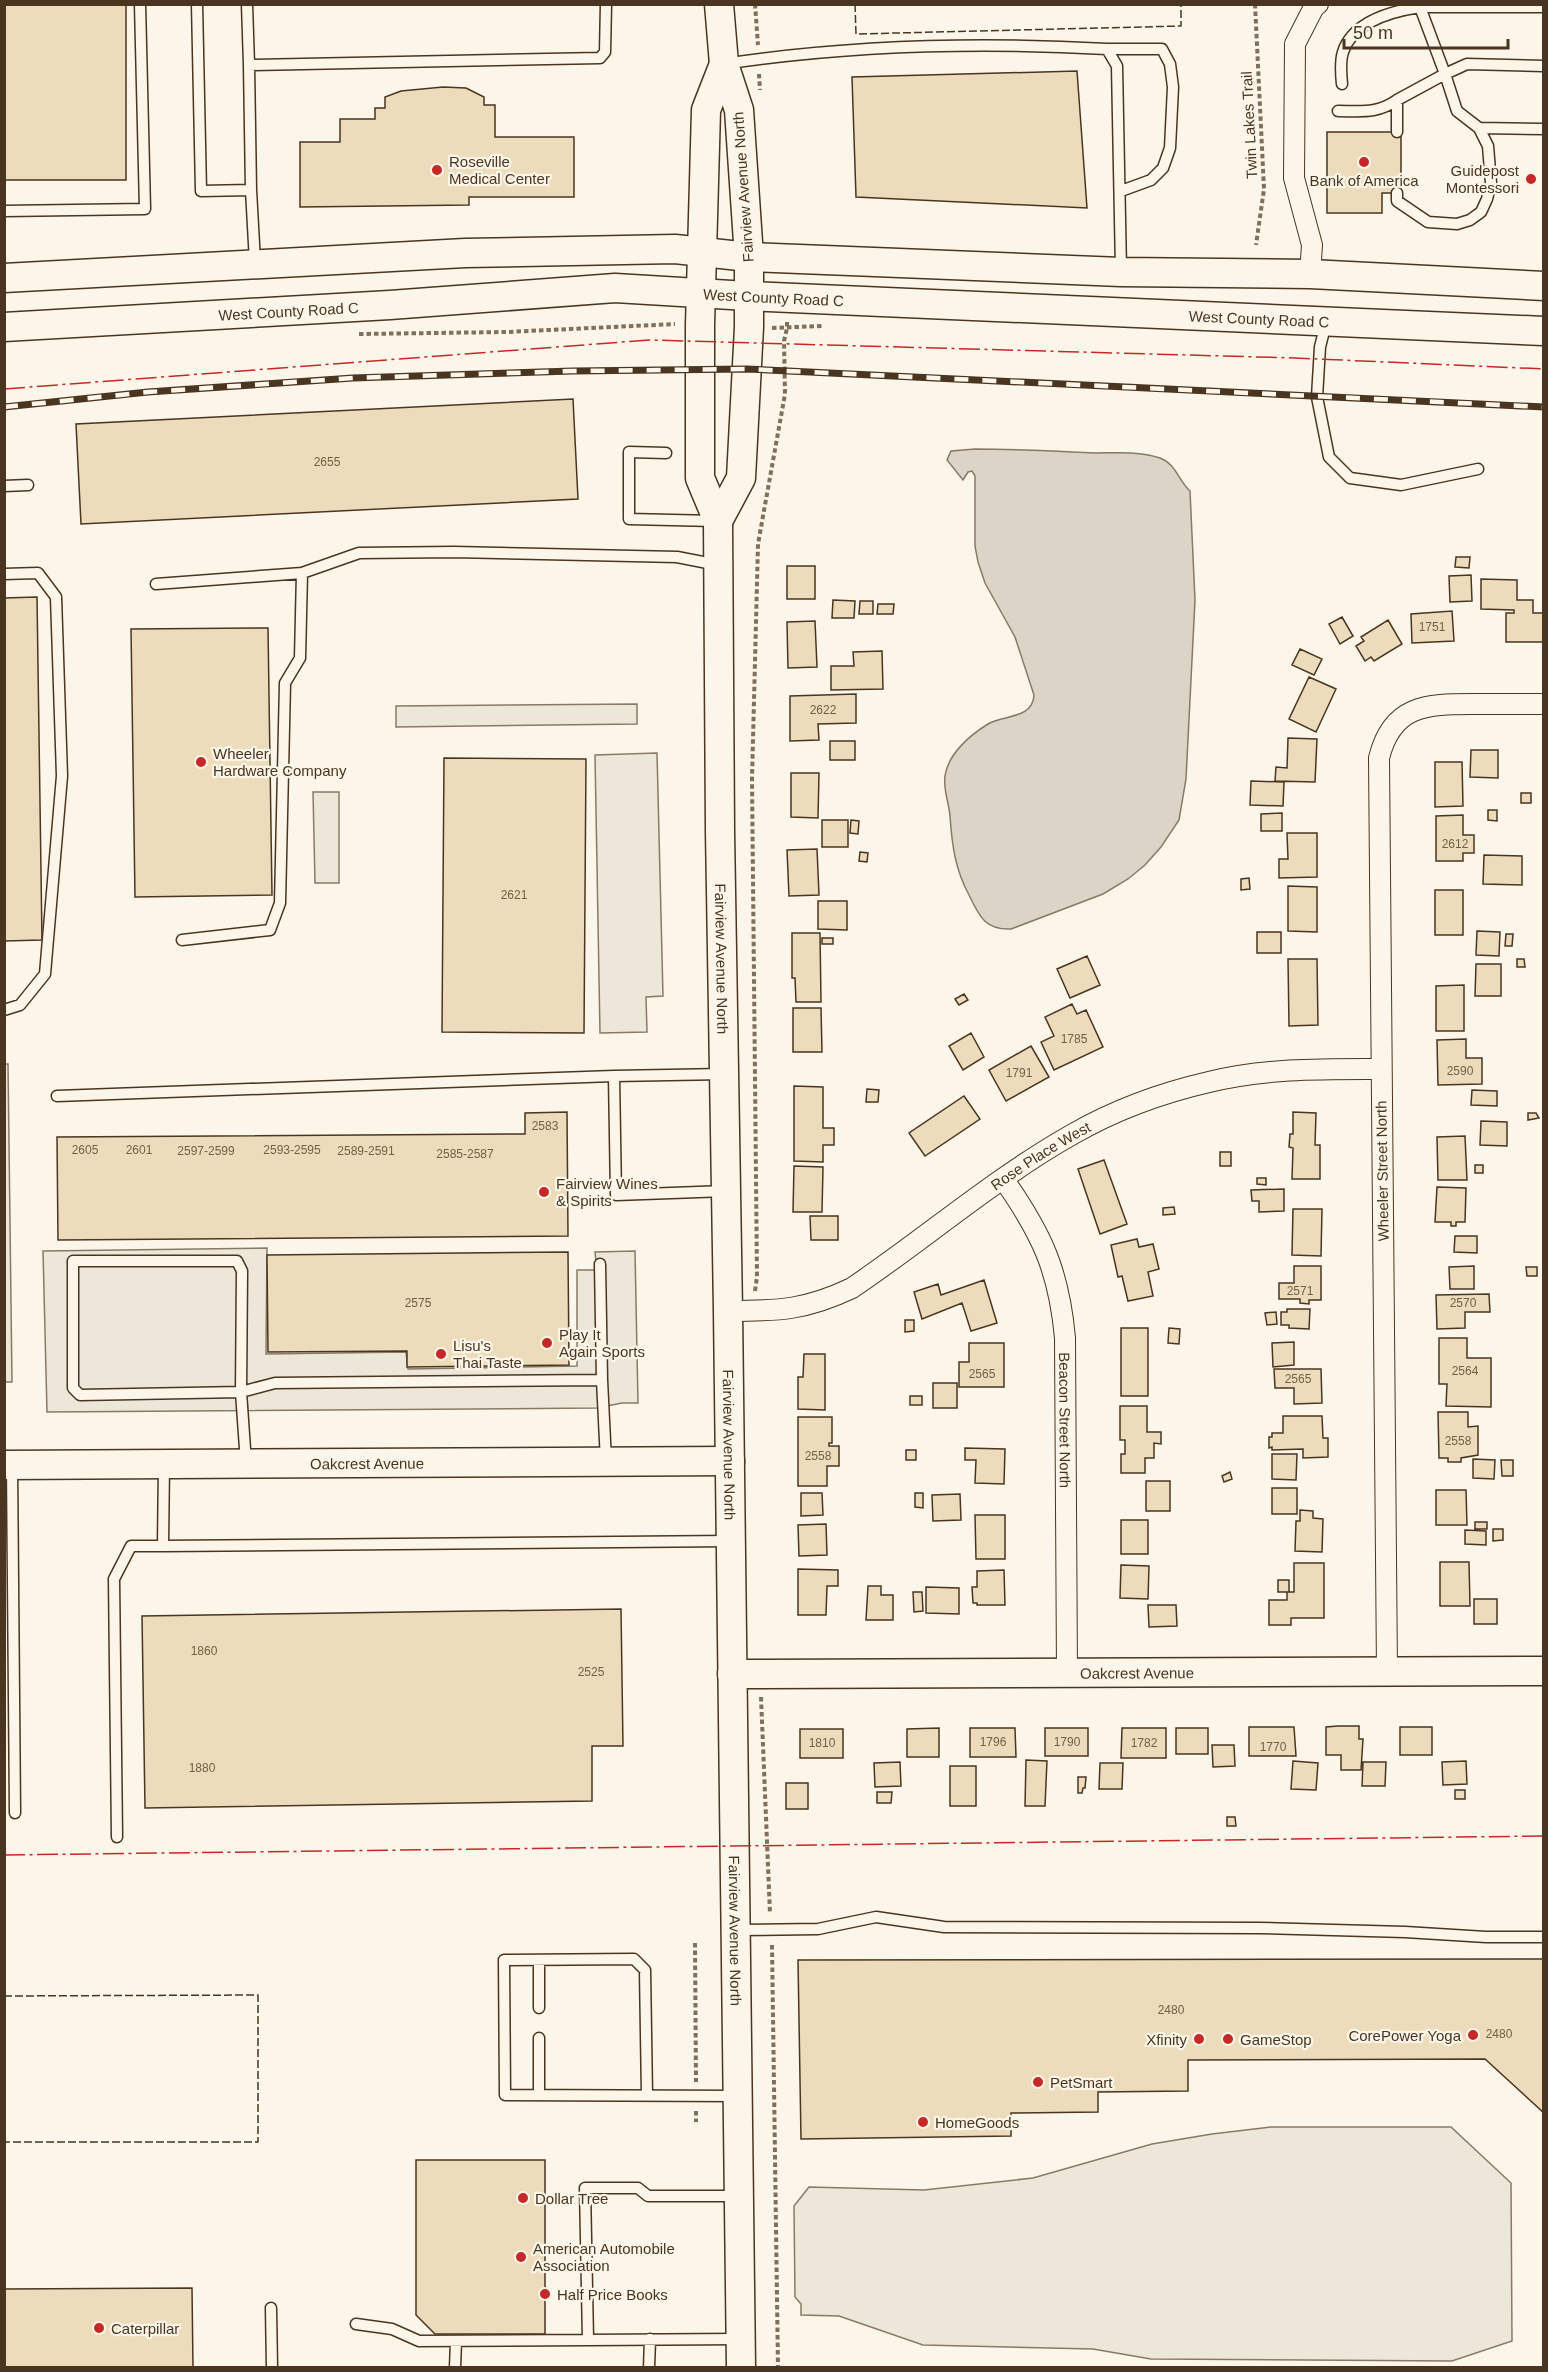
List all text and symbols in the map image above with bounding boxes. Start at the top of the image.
scale bar [1344,12,1508,50]
text: 50 m [1353,23,1393,43]
street label: Twin Lakes Trail [1238,71,1260,179]
street label: Fairview Avenue North [729,111,757,263]
place label: Roseville Medical Center [449,153,550,187]
marker: Bank of America [1357,155,1371,169]
place label: Guidepost Montessori [1446,162,1520,196]
marker: Roseville Medical Center [430,163,444,177]
place label: Bank of America [1309,172,1419,189]
marker: Guidepost Montessori [1524,172,1538,186]
street label: West County Road C [703,285,844,309]
street label: West County Road C [218,298,359,323]
street label: West County Road C [1188,307,1330,330]
house number: 2655 [314,455,341,469]
house number: 1751 [1419,620,1446,634]
house number: 2622 [810,703,837,717]
place label: Wheeler Hardware Company [213,745,347,779]
marker: Wheeler Hardware Company [194,755,208,769]
house number: 2612 [1442,837,1469,851]
street label: Fairview Avenue North [712,883,732,1034]
house number: 2621 [501,888,528,902]
house number: 1785 [1061,1032,1088,1046]
house number: 2590 [1447,1064,1474,1078]
house number: 1791 [1006,1066,1033,1080]
street label: Wheeler Street North [1372,1100,1392,1242]
street label: Rose Place West [987,1117,1094,1193]
house number: 2583 [532,1119,559,1133]
house number: 2605 [72,1143,99,1157]
house number: 2601 [126,1143,153,1157]
house number: 2593-2595 [263,1143,321,1157]
house number: 2597-2599 [177,1144,235,1158]
house number: 2589-2591 [337,1144,395,1158]
house number: 2585-2587 [436,1147,494,1161]
place label: Fairview Wines & Spirits [556,1175,658,1209]
marker: Fairview Wines & Spirits [537,1185,551,1199]
house number: 2571 [1287,1284,1314,1298]
house number: 2575 [405,1296,432,1310]
house number: 2570 [1450,1296,1477,1310]
place label: Play It Again Sports [559,1326,645,1360]
marker: Play It Again Sports [540,1336,554,1350]
place label: Lisu's Thai Taste [453,1337,522,1371]
marker: Lisu's Thai Taste [434,1347,448,1361]
street label: Beacon Street North [1057,1352,1074,1488]
house number: 2564 [1452,1364,1479,1378]
house number: 2565 [969,1367,996,1381]
street label: Fairview Avenue North [720,1369,739,1520]
house number: 2565 [1285,1372,1312,1386]
house number: 2558 [1445,1434,1472,1448]
house number: 2558 [805,1449,832,1463]
street label: Oakcrest Avenue [310,1454,424,1472]
house number: 1860 [191,1644,218,1658]
street label: Oakcrest Avenue [1080,1664,1194,1681]
house number: 2525 [578,1665,605,1679]
house number: 1796 [980,1735,1007,1749]
house number: 1790 [1054,1735,1081,1749]
house number: 1810 [809,1736,836,1750]
house number: 1782 [1131,1736,1158,1750]
house number: 1770 [1260,1740,1287,1754]
house number: 1880 [189,1761,216,1775]
street label: Fairview Avenue North [726,1855,745,2006]
house number: 2480 [1158,2003,1185,2017]
place label: CorePower Yoga [1348,2027,1462,2044]
house number: 2480 [1486,2027,1513,2041]
marker: CorePower Yoga [1466,2028,1480,2042]
place label: Xfinity [1146,2031,1187,2048]
place label: GameStop [1240,2031,1312,2048]
marker: Xfinity [1192,2032,1206,2046]
marker: GameStop [1221,2032,1235,2046]
place label: PetSmart [1050,2074,1113,2091]
marker: PetSmart [1031,2075,1045,2089]
place label: HomeGoods [935,2114,1019,2131]
marker: HomeGoods [916,2115,930,2129]
place label: Dollar Tree [535,2190,608,2207]
marker: Dollar Tree [516,2191,530,2205]
place label: American Automobile Association [533,2240,675,2274]
marker: American Automobile Association [514,2250,528,2264]
place label: Half Price Books [557,2286,668,2303]
marker: Half Price Books [538,2287,552,2301]
place label: Caterpillar [111,2320,179,2337]
marker: Caterpillar [92,2321,106,2335]

